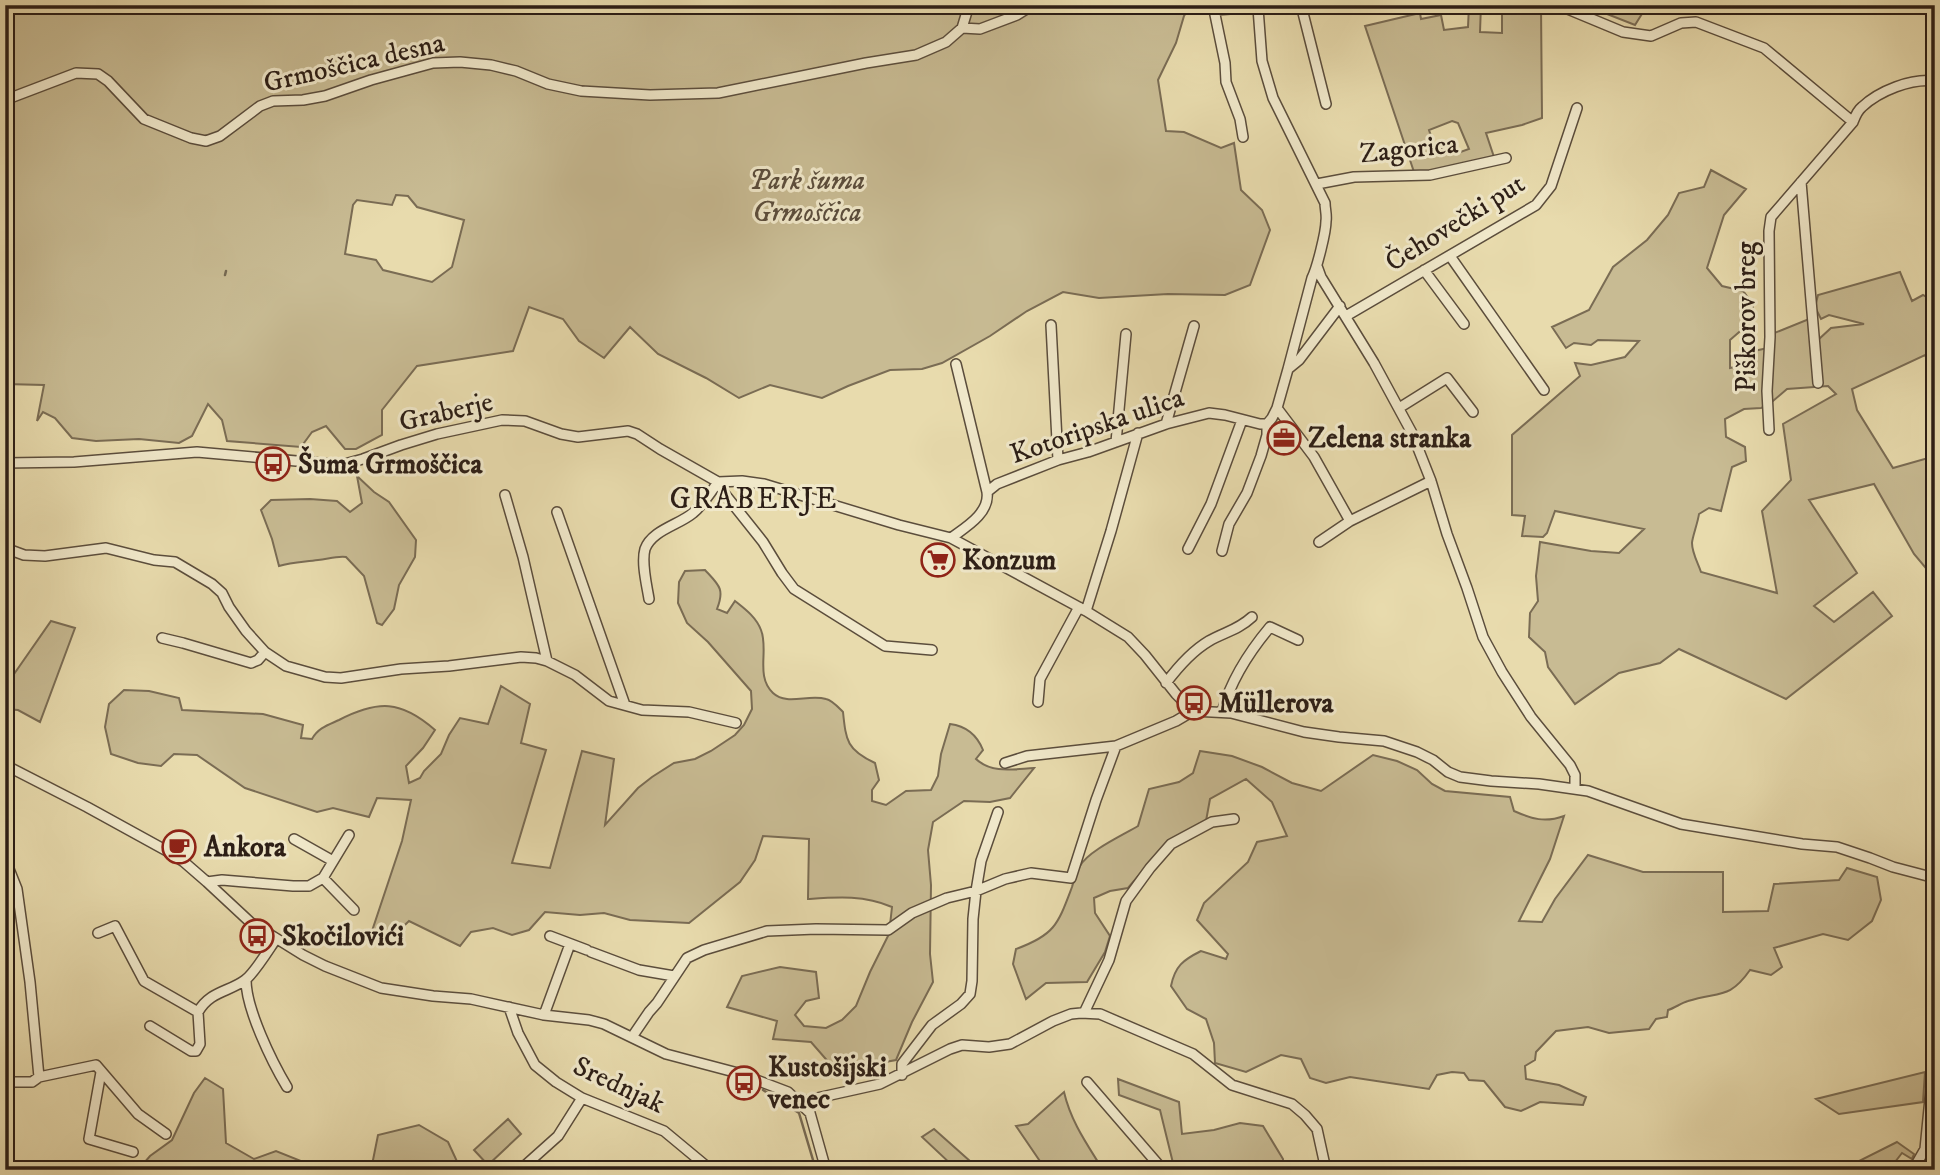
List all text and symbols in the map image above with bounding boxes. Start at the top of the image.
street label: Grmoščica desna [260,25,448,101]
street label: Zagorica [1358,126,1460,172]
park label: Park šuma Grmoščica [749,163,865,230]
street label: Čehovečki put [1378,165,1531,280]
street label: Piškorov breg [1729,241,1764,392]
street label: Kotoripska ulica [1006,380,1189,472]
street label: Graberje [396,384,496,440]
office icon: Zelena stranka [1265,419,1303,457]
place label: Zelena stranka [1308,421,1472,456]
bus stop icon: Šuma Grmoščica [254,445,292,483]
place label: Šuma Grmoščica [298,446,483,482]
district label: GRABERJE [669,481,839,518]
supermarket icon: Konzum [919,541,957,579]
place label: Konzum [962,543,1056,578]
bus stop icon: Müllerova [1175,684,1213,722]
place label: Müllerova [1218,686,1335,721]
cafe icon: Ankora [160,828,198,866]
place label: Ankora [203,830,287,865]
bus stop icon: Skočilovići [238,917,276,955]
place label: Skočilovići [282,919,404,954]
street label: Srednjak [567,1048,671,1122]
place label: Kustošijski venec [767,1050,887,1117]
bus stop icon: Kustošijski venec [725,1064,763,1102]

